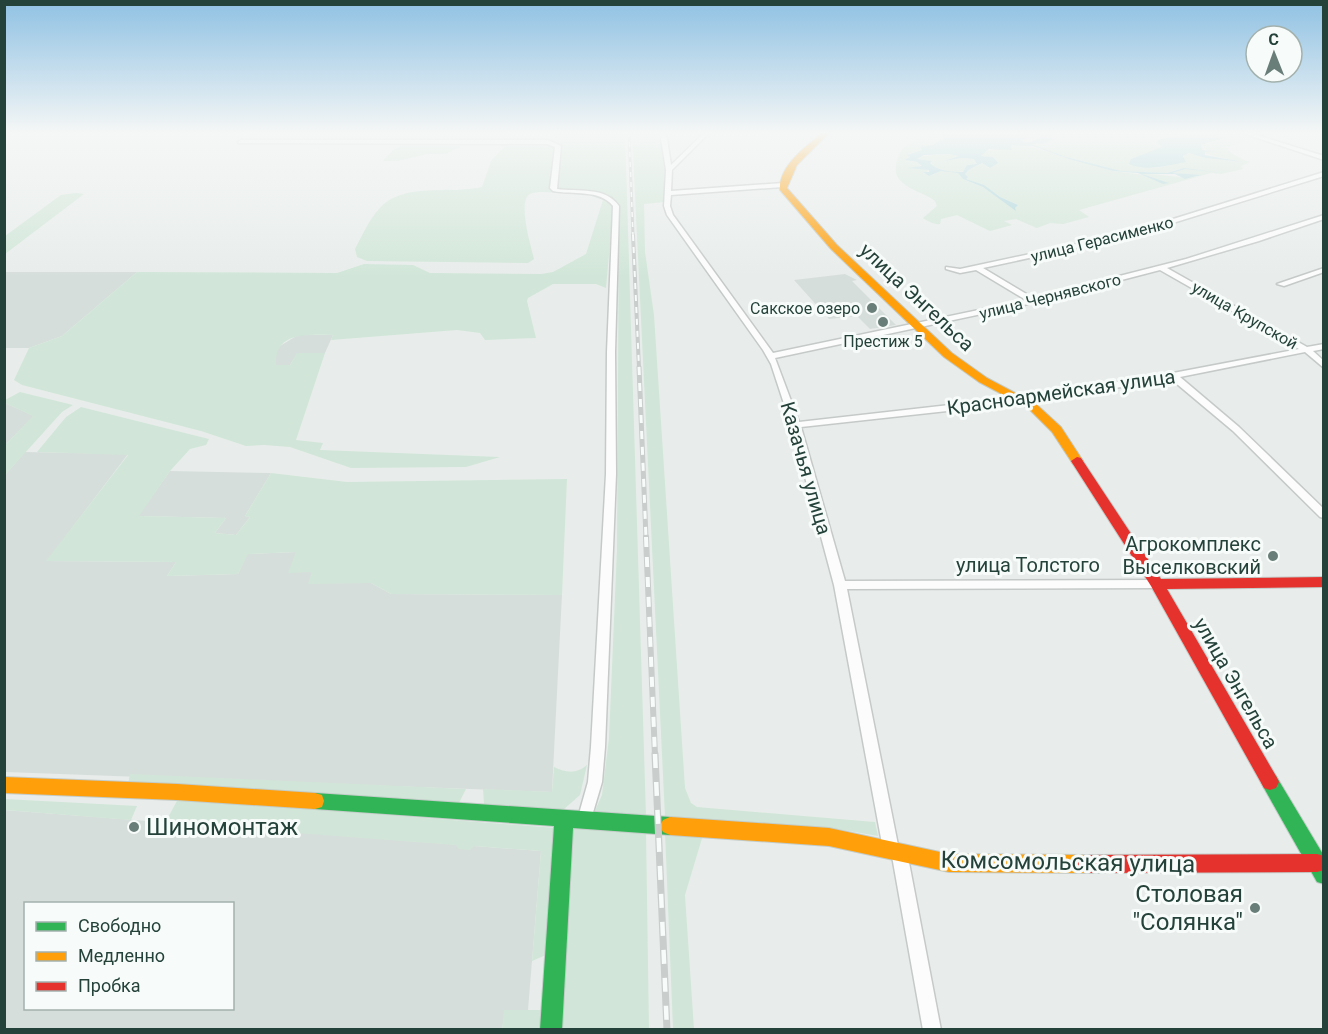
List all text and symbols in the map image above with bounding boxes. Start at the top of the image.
north arrow [1244,24,1304,84]
text: С [1268,30,1279,49]
street label: улица Герасименко [1029,213,1175,266]
street label: улица Энгельса [855,238,979,356]
street label: улица Чернявского [977,270,1123,323]
street label: улица Крупской [1189,277,1301,353]
place label: Сакское озеро [750,299,860,318]
marker: Сакское озеро [865,301,879,315]
marker: Престиж 5 [876,315,890,329]
place label: Престиж 5 [843,332,923,351]
street label: Красноармейская улица [945,364,1177,420]
street label: Казачья улица [776,399,836,537]
place label: Агрокомплекс Выселковский [1123,532,1261,579]
marker: Агрокомплекс Выселковский [1266,549,1280,563]
street label: улица Толстого [956,553,1100,577]
street label: улица Энгельса [1189,613,1283,753]
place label: Шиномонтаж [146,813,299,841]
marker: Шиномонтаж [127,820,141,834]
street label: Комсомольская улица [940,846,1196,878]
place label: Столовая "Солянка" [1132,880,1243,936]
marker: Столовая "Солянка" [1248,901,1262,915]
legend [24,902,234,1010]
text: Свободно [78,915,161,936]
text: Медленно [78,945,165,966]
text: Пробка [78,975,141,996]

